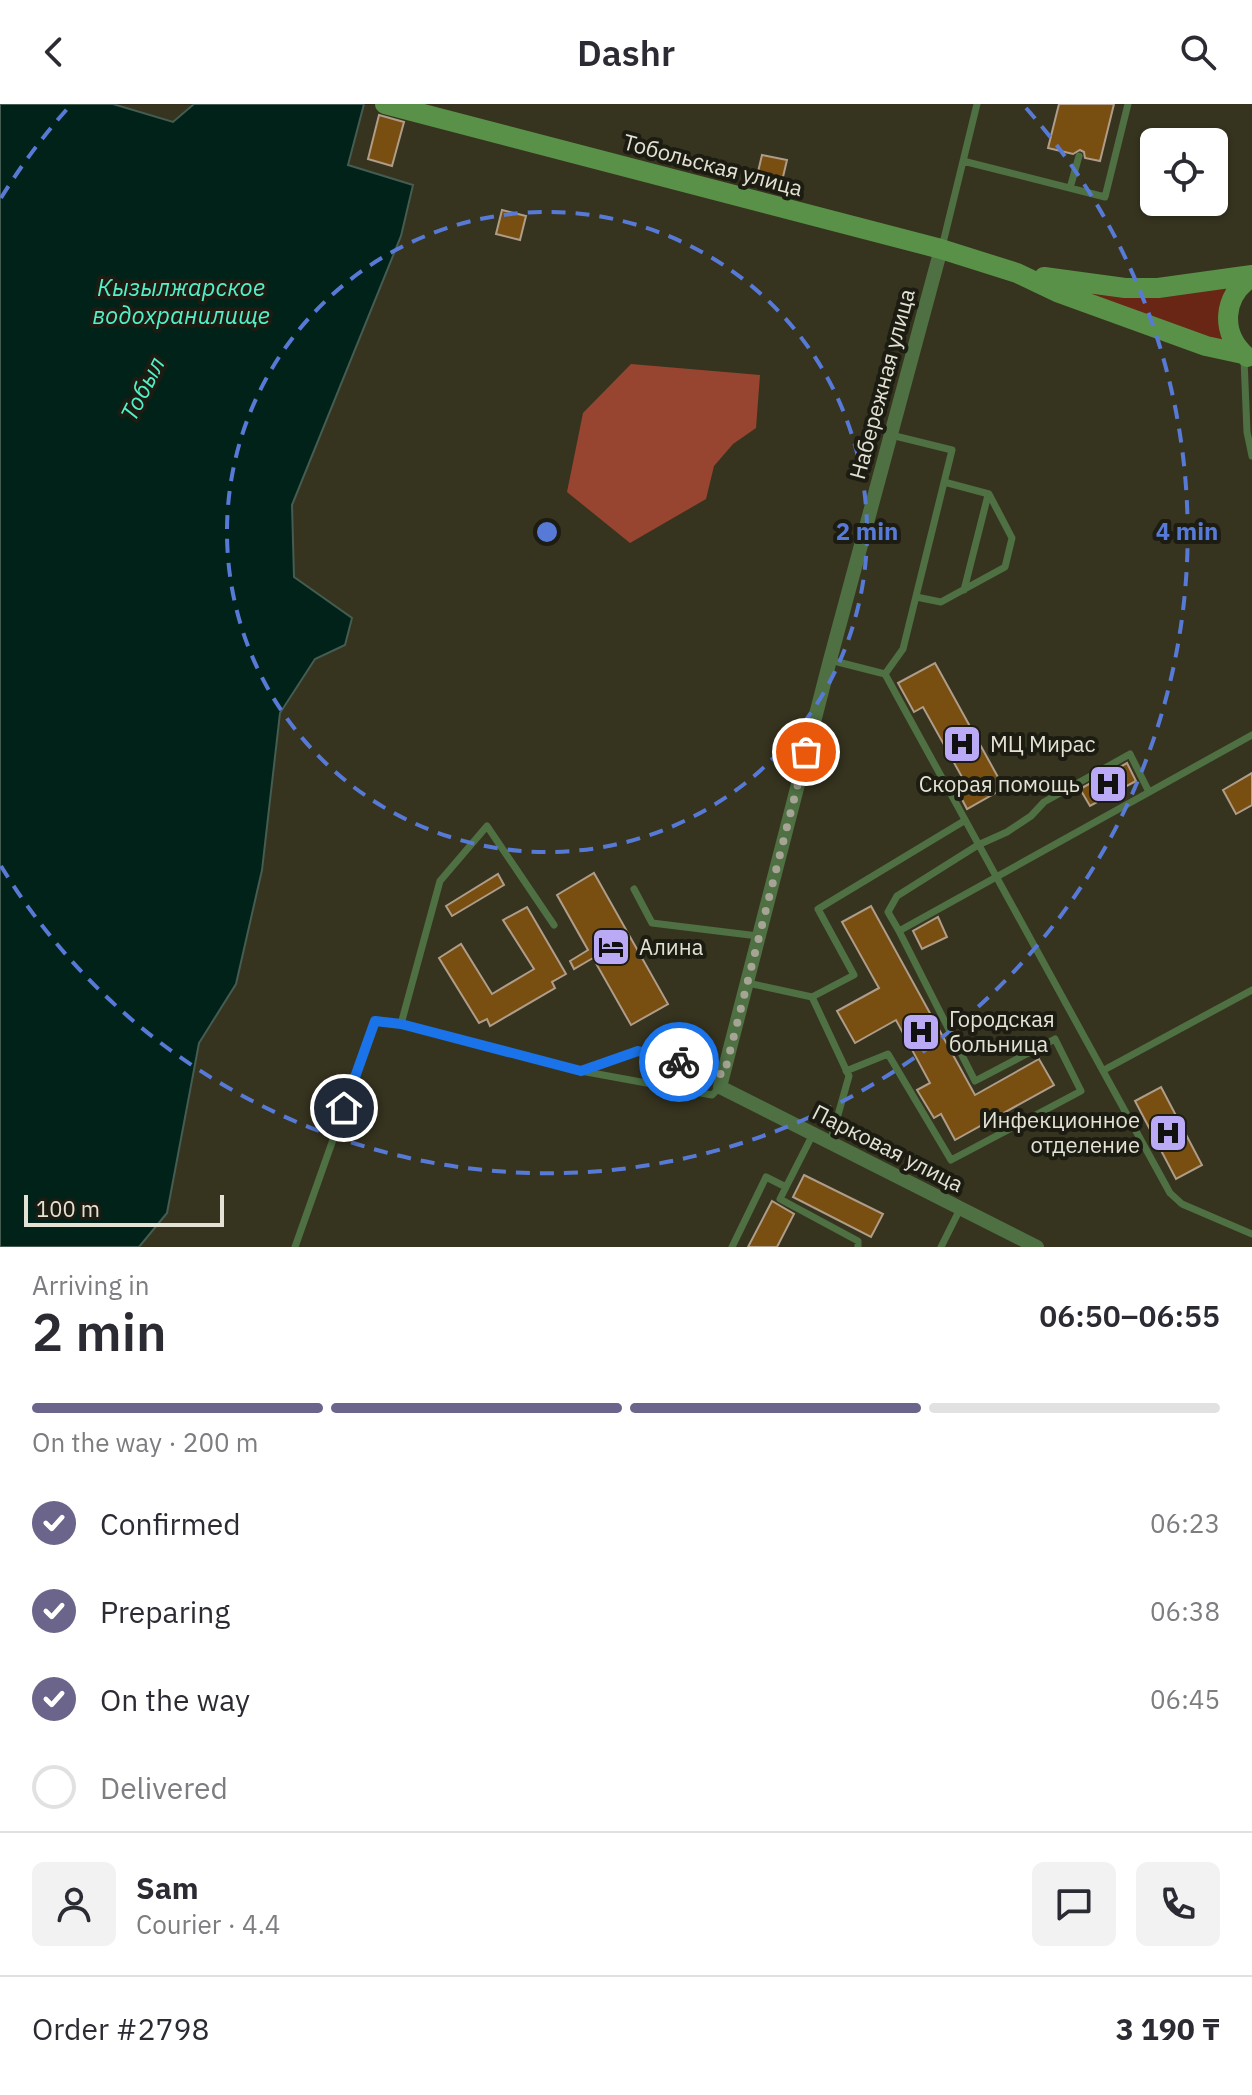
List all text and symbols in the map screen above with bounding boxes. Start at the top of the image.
text: Dashr [577,29,675,76]
icon: back [32,30,76,74]
icon: search [1176,30,1220,74]
street label: Тобольская улица [620,127,806,202]
map controls [1140,128,1228,216]
button: locate [1140,128,1228,216]
water label: Кызылжарское водохранилище [92,271,270,331]
street label: Набережная улица [842,285,921,482]
water label: Тобыл [112,351,172,426]
text: 2 min [836,515,898,547]
text: 4 min [1156,515,1218,547]
centre of rings [533,518,561,546]
pin [772,718,840,786]
hospital icon: МЦ Мирас [941,723,983,765]
place label: МЦ Мирас [990,729,1096,758]
icon: bag [784,730,828,774]
hospital icon: Скорая помощь [1087,763,1129,805]
place label: Скорая помощь [919,769,1080,798]
hotel icon: Алина [590,926,632,968]
place label: Алина [639,932,704,961]
place label: Городская больница [949,1004,1055,1058]
hospital icon: Городская больница [900,1011,942,1053]
courier [639,1022,719,1102]
icon: bike [657,1040,701,1084]
pin [310,1074,378,1142]
icon: home [322,1086,366,1130]
street label: Парковая улица [808,1097,969,1198]
place label: Инфекционное отделение [982,1105,1140,1159]
hospital icon: Инфекционное отделение [1147,1112,1189,1154]
scale bar [24,1191,224,1227]
text: 100 m [36,1194,100,1223]
text: Arriving in [32,1268,149,1302]
text: 06:50–06:55 [1039,1296,1220,1335]
text: 2 min [32,1298,167,1365]
text: On the way · 200 m [32,1425,258,1459]
icon: check [32,1501,76,1545]
text: Confirmed [100,1504,241,1543]
text: 06:23 [1150,1506,1220,1540]
icon: check [32,1589,76,1633]
text: Preparing [100,1592,230,1631]
text: 06:38 [1150,1594,1220,1628]
icon: check [32,1677,76,1721]
text: On the way [100,1680,250,1719]
text: 06:45 [1150,1682,1220,1716]
text: Delivered [100,1768,228,1807]
button: person [32,1862,116,1946]
button: chat [1032,1862,1116,1946]
button: phone [1136,1862,1220,1946]
text: Sam [136,1868,199,1907]
text: Courier · 4.4 [136,1907,280,1941]
text: Order #2798 [32,2009,209,2048]
text: 3 190 ₸ [1116,2009,1220,2048]

